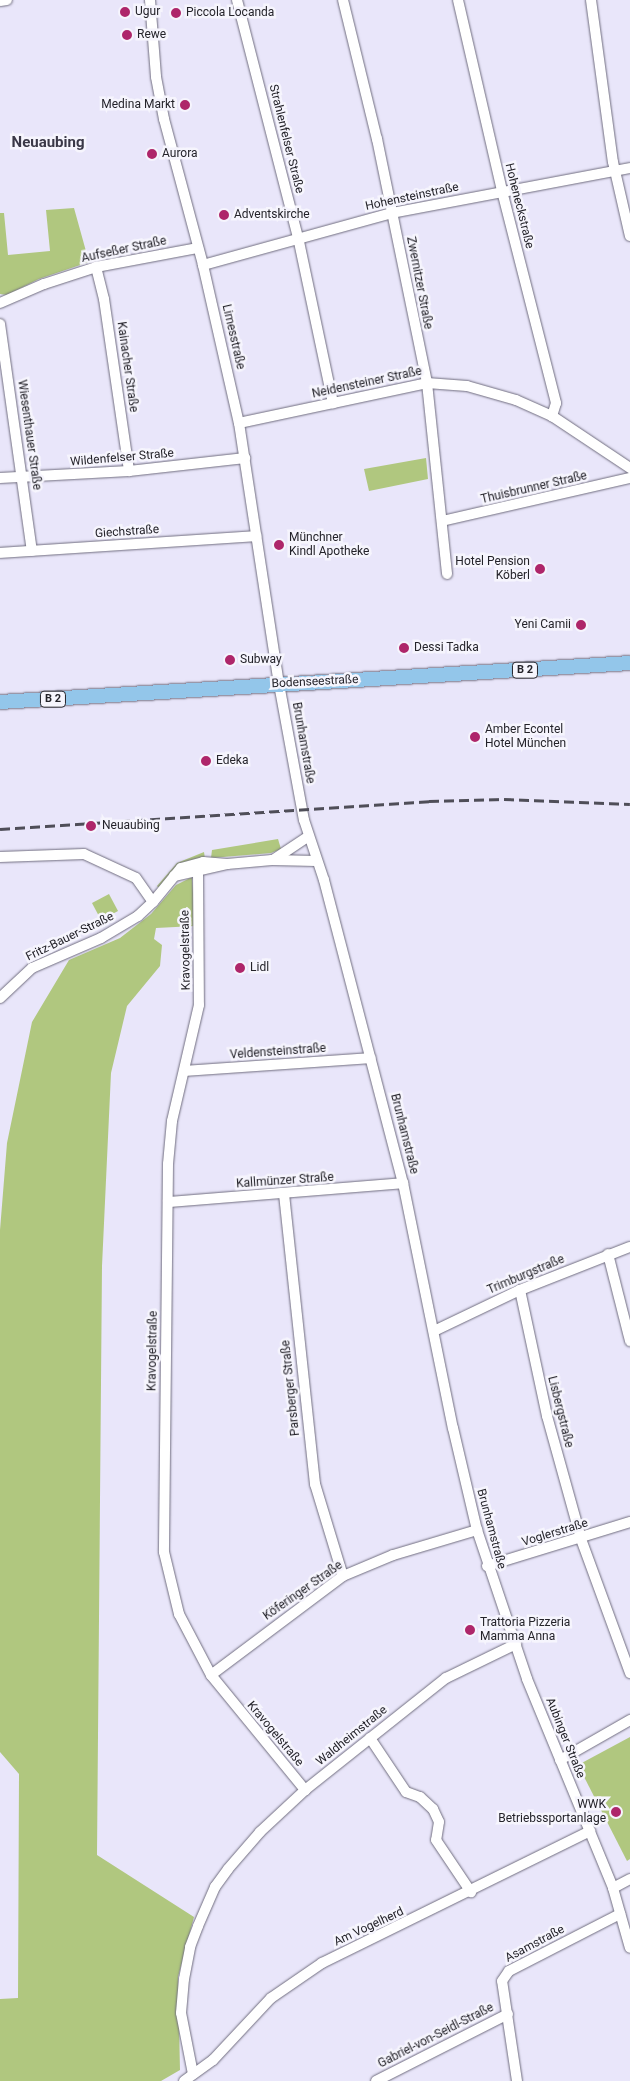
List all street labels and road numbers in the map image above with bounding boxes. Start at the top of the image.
street label: Strahlenfelser Straße [265,83,307,195]
street label: Hoheneckstraße [501,162,537,250]
street label: Hohensteinstraße [364,180,460,214]
street label: Aufseßer Straße [80,234,168,266]
street label: Zwernitzer Straße [403,235,435,331]
street label: Limesstraße [219,303,247,371]
street label: Kainacher Straße [114,321,140,413]
street label: Neidensteiner Straße [311,364,423,402]
street label: Wiesenthauer Straße [14,379,44,491]
street label: Wildenfelser Straße [70,446,174,470]
street label: Thuisbrunner Straße [480,469,588,507]
street label: Giechstraße [94,523,160,541]
road number: B 2 [511,662,539,678]
street label: Bodenseestraße [271,673,359,691]
road number: B 2 [39,691,67,708]
street label: Brunhamstraße [289,701,317,785]
street label: Fritz-Bauer-Straße [24,910,116,964]
street label: Kravogelstraße [178,910,194,990]
street label: Veldensteinstraße [229,1041,327,1063]
street label: Brunhamstraße [387,1092,421,1176]
street label: Kallmünzer Straße [236,1170,334,1192]
street label: Trimburgstraße [485,1252,567,1298]
street label: Kravogelstraße [145,1311,161,1391]
street label: Parsberger Straße [279,1339,303,1437]
street label: Lisbergstraße [544,1375,576,1449]
street label: Brunhamstraße [473,1487,509,1571]
street label: Voglerstraße [520,1516,590,1550]
street label: Köferinger Straße [261,1558,345,1624]
street label: Aubinger Straße [542,1696,588,1780]
street label: Kravogelstraße [244,1699,306,1769]
street label: Waldheimstraße [314,1703,390,1769]
street label: Am Vogelherd [332,1905,406,1949]
street label: Asamstraße [503,1922,567,1966]
street label: Gabriel-von-Seidl-Straße [376,2001,496,2071]

